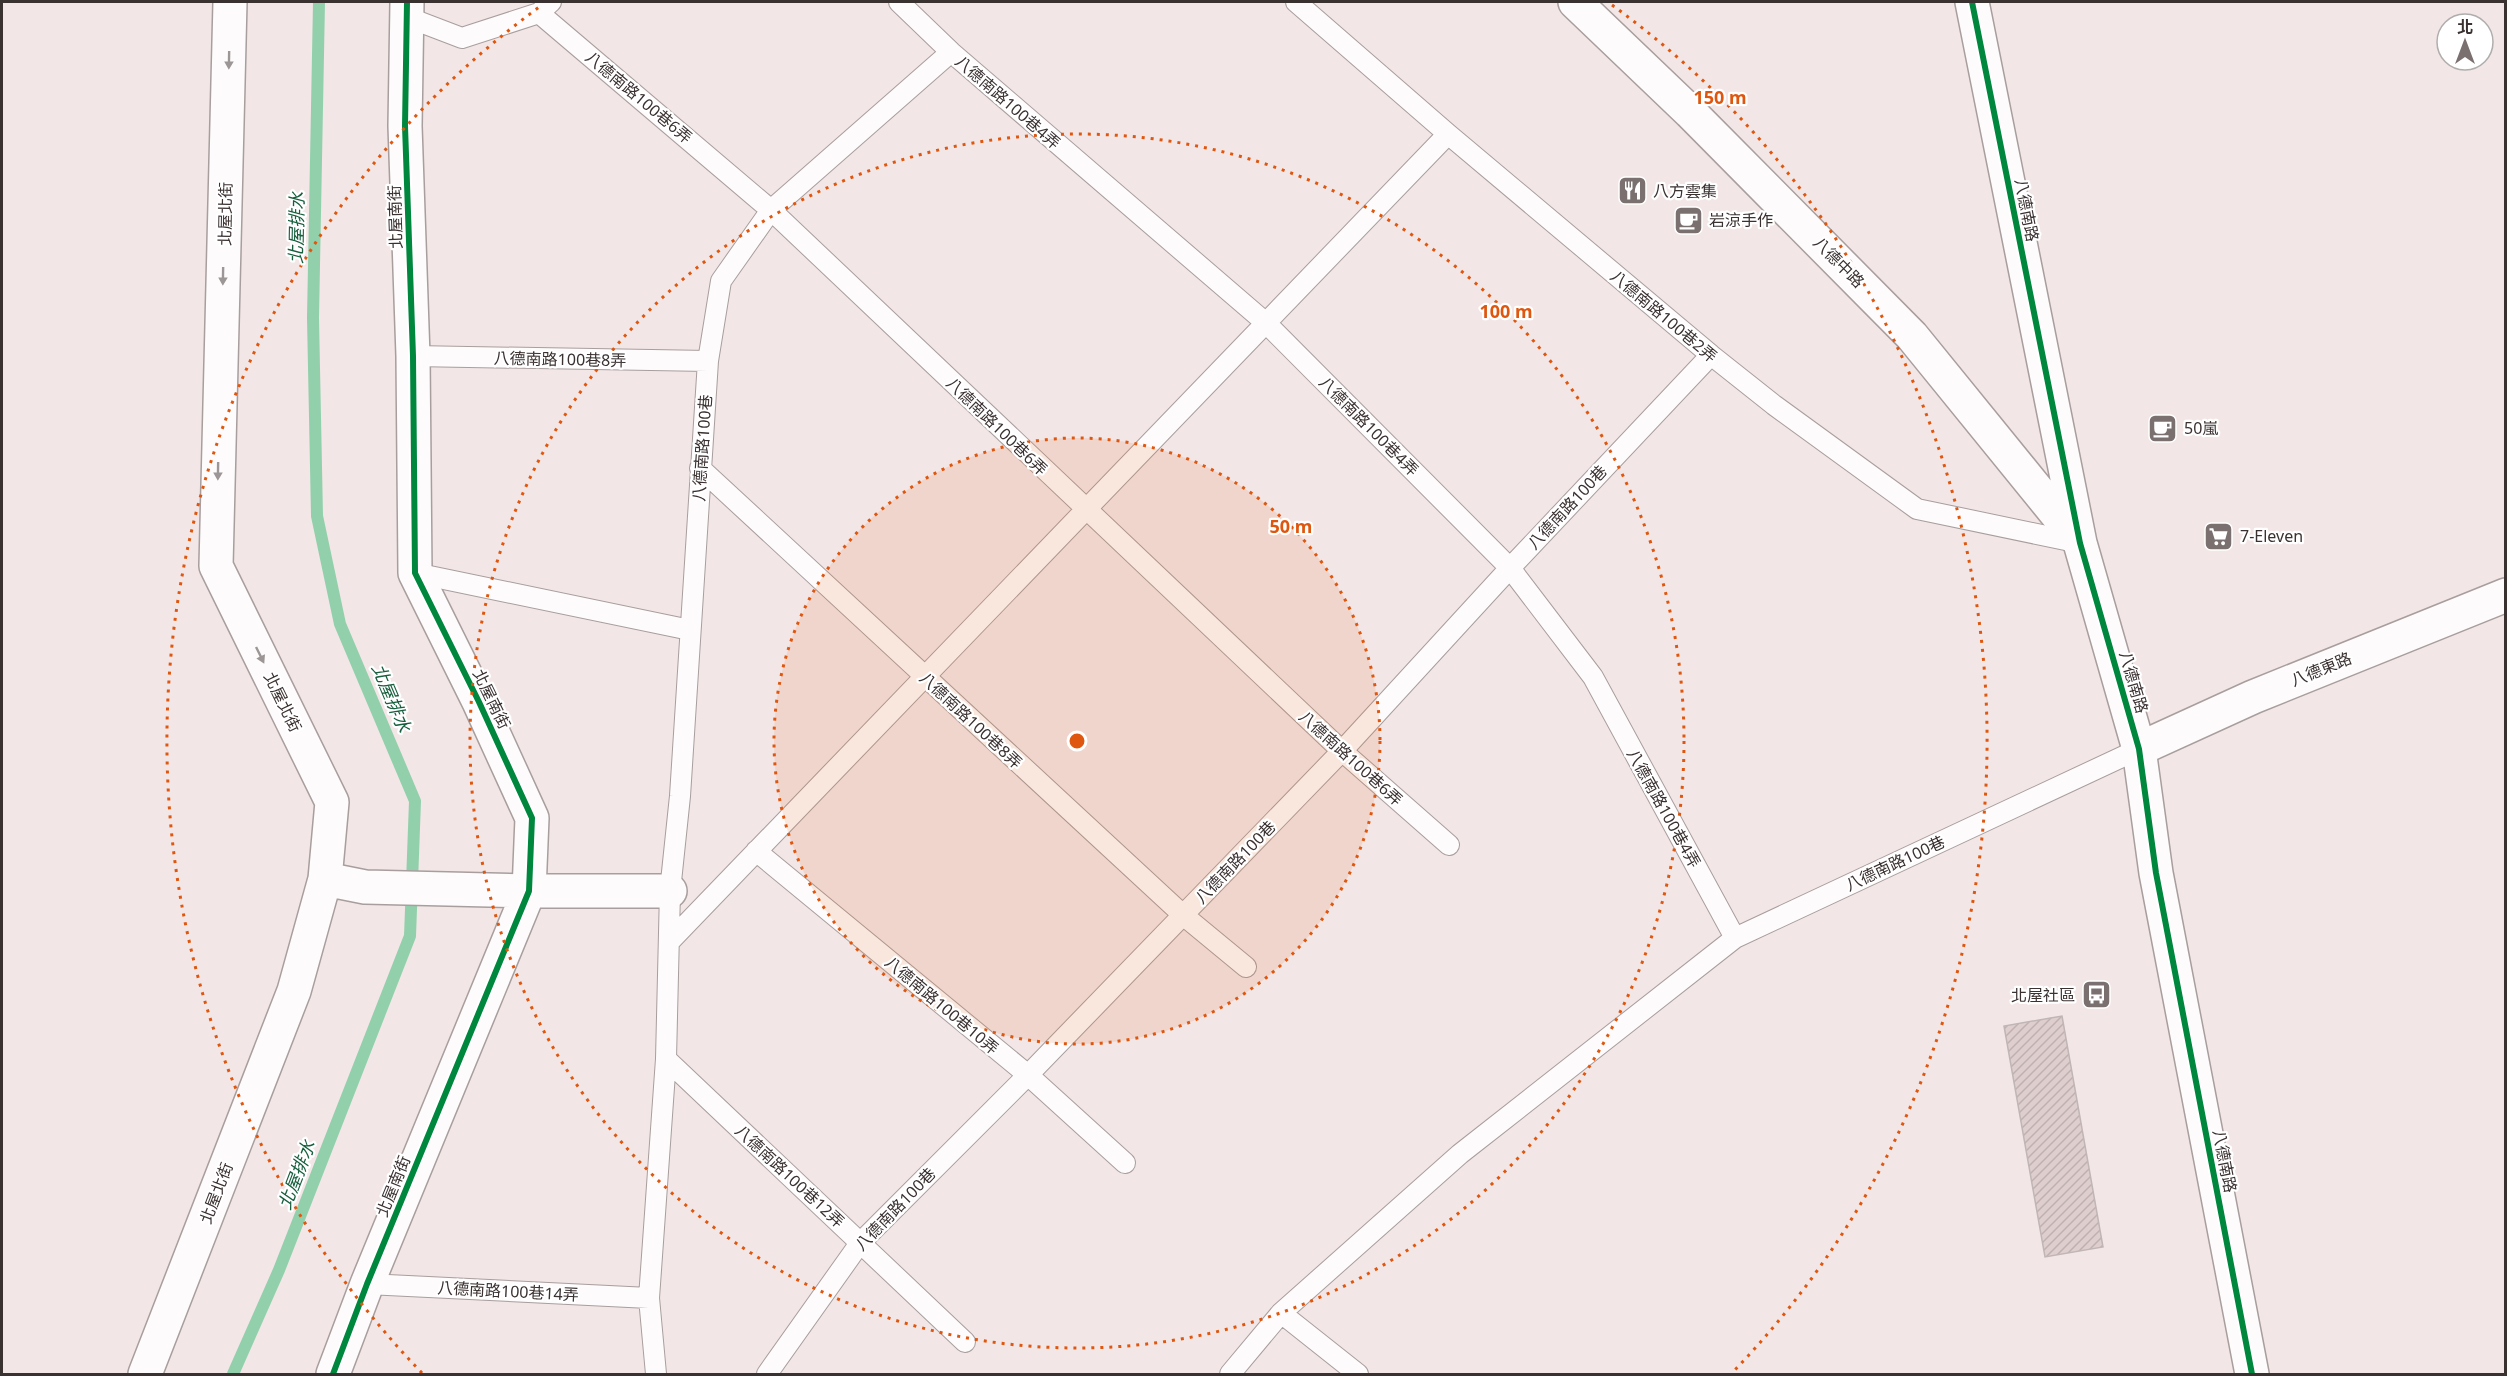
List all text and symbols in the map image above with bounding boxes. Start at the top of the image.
north arrow [2435,12,2495,72]
text: 北 [2457,16,2473,38]
street label: 八德南路100巷6弄 [581,46,697,148]
one-way arrow [224,50,233,69]
street label: 八德南路100巷4弄 [951,50,1065,154]
text: 150 m [1693,85,1747,109]
restaurant icon: 八方雲集 [1616,175,1648,207]
street label: 八德南路 [2010,176,2044,244]
place label: 八方雲集 [1653,180,1717,202]
street label: 北屋北街 [213,182,237,246]
street label: 北屋南街 [383,185,407,249]
water label: 北屋排水 [283,191,309,264]
cafe icon: 岩涼手作 [1672,204,1704,236]
place label: 岩涼手作 [1709,209,1773,231]
street label: 八德中路 [1809,232,1869,292]
street label: 八德南路100巷2弄 [1606,265,1722,367]
one-way arrow [218,266,228,285]
text: 100 m [1479,299,1533,323]
street label: 八德南路100巷8弄 [494,347,626,371]
street label: 八德南路100巷4弄 [1314,371,1424,481]
street label: 八德南路100巷6弄 [942,372,1052,480]
street label: 八德南路100巷 [687,394,717,502]
cafe icon: 50嵐 [2147,412,2179,444]
place label: 50嵐 [2184,417,2218,439]
street label: 八德南路100巷 [1522,460,1612,554]
one-way arrow [213,461,223,480]
text: 50 m [1270,514,1312,538]
supermarket icon: 7-Eleven [2203,520,2235,552]
place label: 7-Eleven [2240,525,2303,547]
one-way arrow [255,647,265,664]
street label: 八德東路 [2287,647,2355,691]
street label: 八德南路 [2115,648,2153,716]
water label: 北屋排水 [367,660,417,736]
street label: 北屋南街 [468,665,516,733]
street label: 八德南路100巷8弄 [915,667,1027,773]
street label: 北屋北街 [259,668,307,736]
street label: 八德南路100巷6弄 [1294,705,1408,811]
centre of rings [1067,731,1087,751]
street label: 八德南路100巷4弄 [1622,745,1706,871]
street label: 八德南路100巷 [1190,816,1280,908]
street label: 八德南路100巷 [1842,830,1948,896]
street label: 八德南路100巷10弄 [881,951,1003,1059]
bus stop icon: 北屋社區 [2080,979,2112,1011]
place label: 北屋社區 [2011,984,2075,1006]
street label: 八德南路100巷12弄 [731,1120,849,1232]
street label: 八德南路 [2208,1127,2242,1195]
water label: 北屋排水 [272,1136,321,1213]
street label: 北屋南街 [371,1152,415,1220]
street label: 北屋北街 [194,1159,238,1227]
street label: 八德南路100巷 [850,1163,940,1255]
street label: 八德南路100巷14弄 [437,1276,579,1306]

